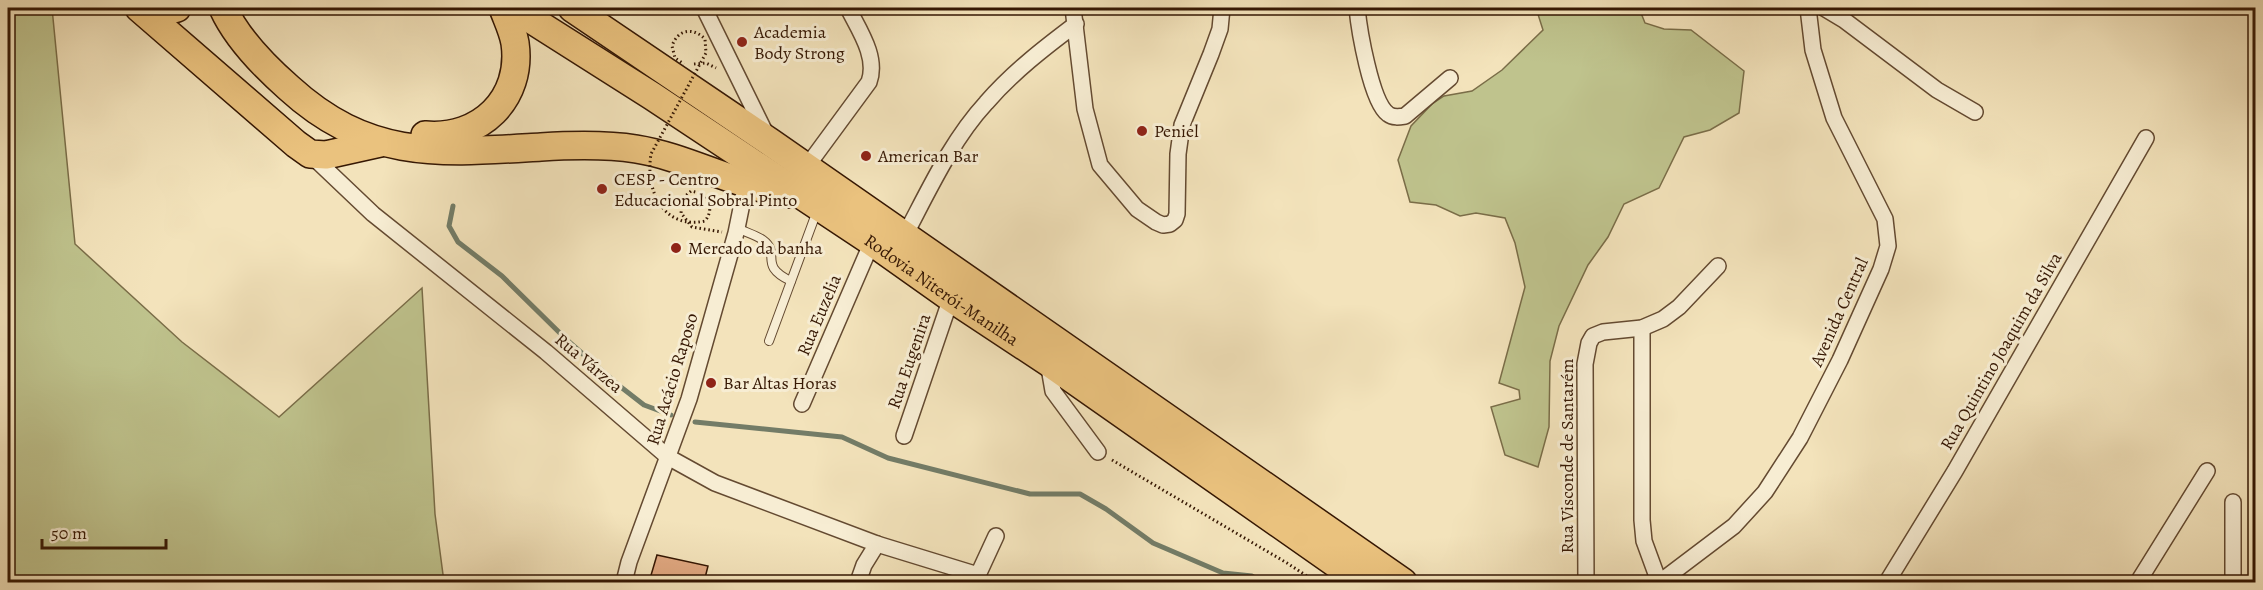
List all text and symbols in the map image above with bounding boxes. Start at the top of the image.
place label: Academia Body Strong [753,20,845,65]
marker: Academia Body Strong [735,35,749,49]
place label: Peniel [1154,119,1199,143]
marker: Peniel [1135,124,1149,138]
place label: American Bar [877,144,979,168]
marker: American Bar [859,149,873,163]
place label: CESP - Centro Educacional Sobral Pinto [614,167,797,212]
marker: CESP - Centro Educacional Sobral Pinto [595,182,609,196]
street label: Rodovia Niterói-Manilha [860,228,1024,352]
place label: Mercado da banha [688,236,823,260]
marker: Mercado da banha [669,241,683,255]
street label: Rua Quintino Joaquim da Silva [1934,247,2068,454]
street label: Avenida Central [1804,253,1874,371]
street label: Rua Euzelia [791,270,847,359]
street label: Rua Acácio Raposo [640,310,704,448]
street label: Rua Eugenira [881,310,937,412]
street label: Rua Várzea [550,328,628,399]
street label: Rua Visconde de Santarém [1555,358,1579,554]
place label: Bar Altas Horas [723,371,837,395]
marker: Bar Altas Horas [704,376,718,390]
scale bar [42,512,166,550]
text: 50 m [51,521,87,545]

